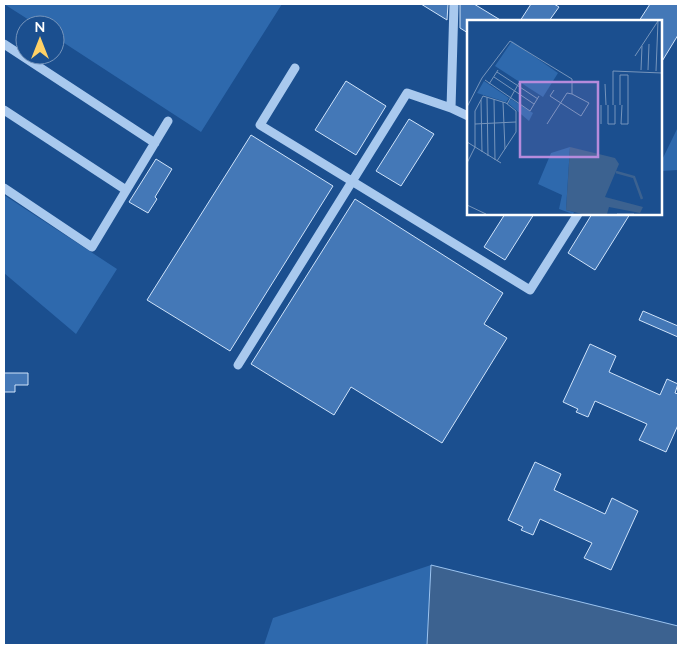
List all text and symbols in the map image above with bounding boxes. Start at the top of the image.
north arrow [15,15,65,65]
text: N [35,18,45,35]
inset map [467,20,662,215]

